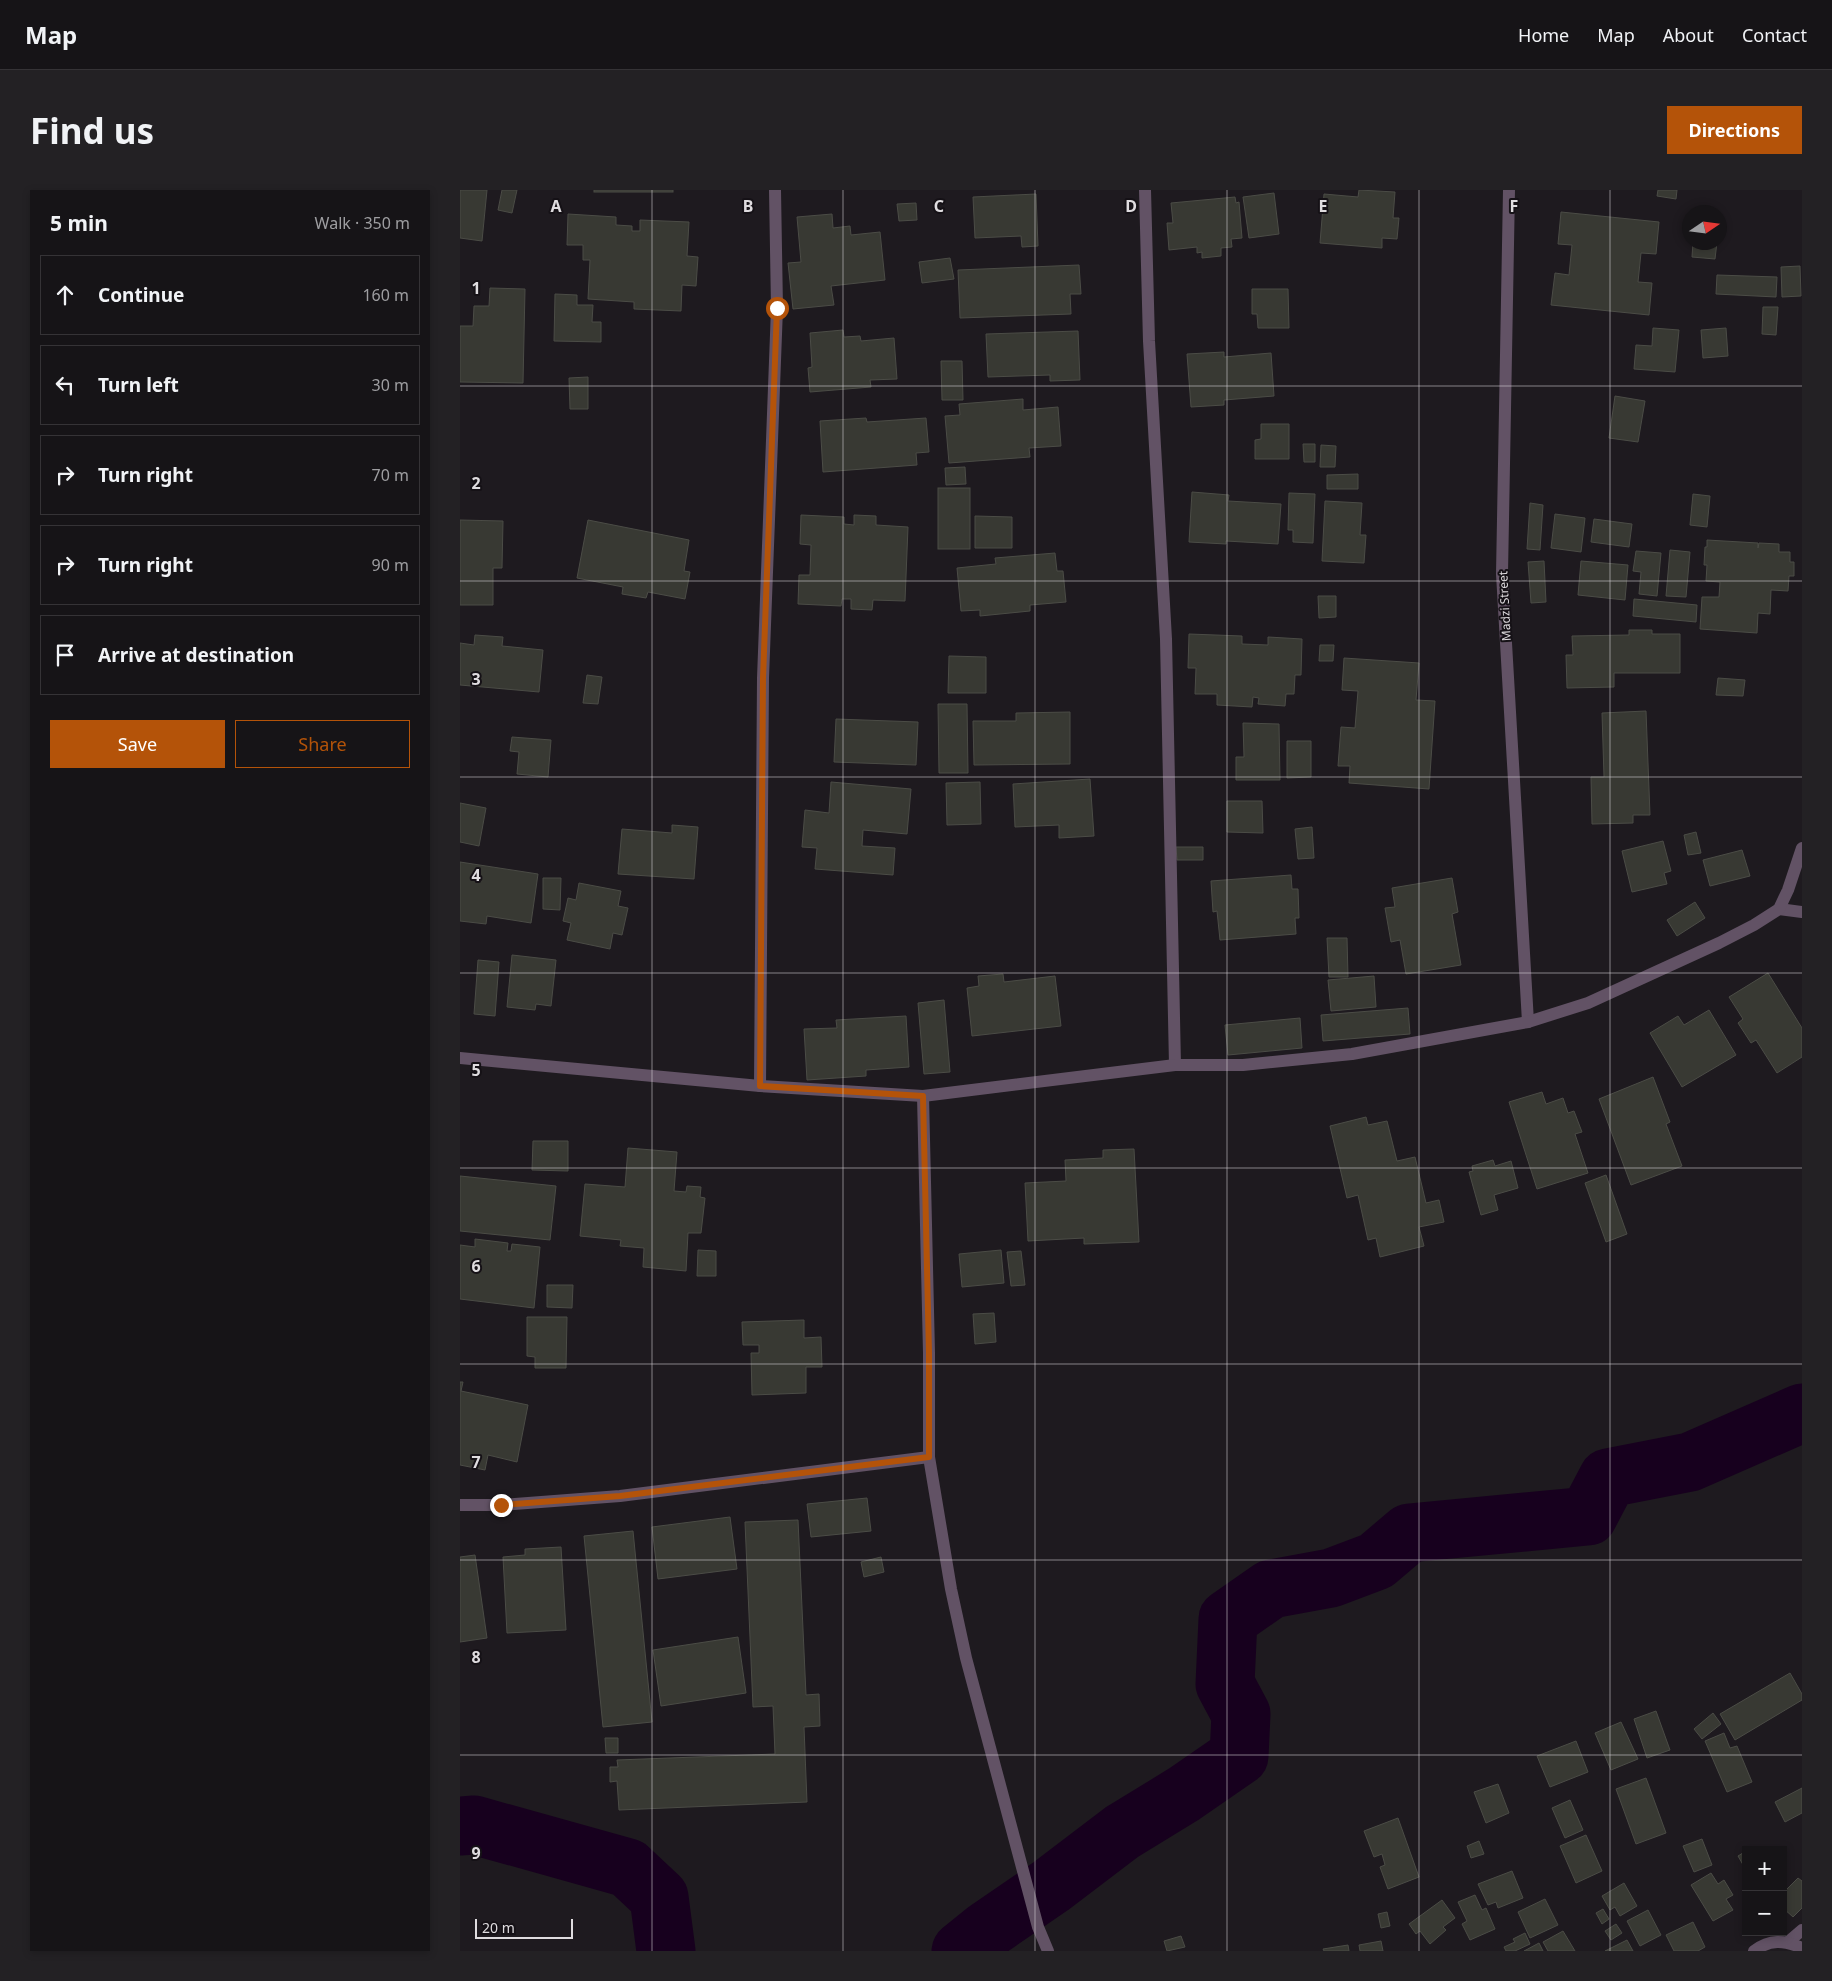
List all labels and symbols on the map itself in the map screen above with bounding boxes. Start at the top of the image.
text: A [550,195,562,217]
text: B [743,195,753,217]
text: C [934,195,944,217]
text: D [1125,195,1137,217]
text: E [1319,195,1328,217]
text: F [1510,195,1518,217]
north arrow [1682,205,1727,250]
text: 1 [471,277,481,299]
route start [766,297,789,320]
text: 2 [471,472,481,494]
street label: Madzi Street [1494,570,1515,642]
text: 3 [471,668,481,690]
text: 4 [471,864,481,886]
text: 5 [471,1059,481,1081]
text: 6 [471,1255,481,1277]
text: 7 [471,1451,481,1473]
route end [490,1494,513,1517]
text: 8 [471,1646,481,1668]
text: 9 [471,1842,481,1864]
scale bar [475,1916,572,1939]

